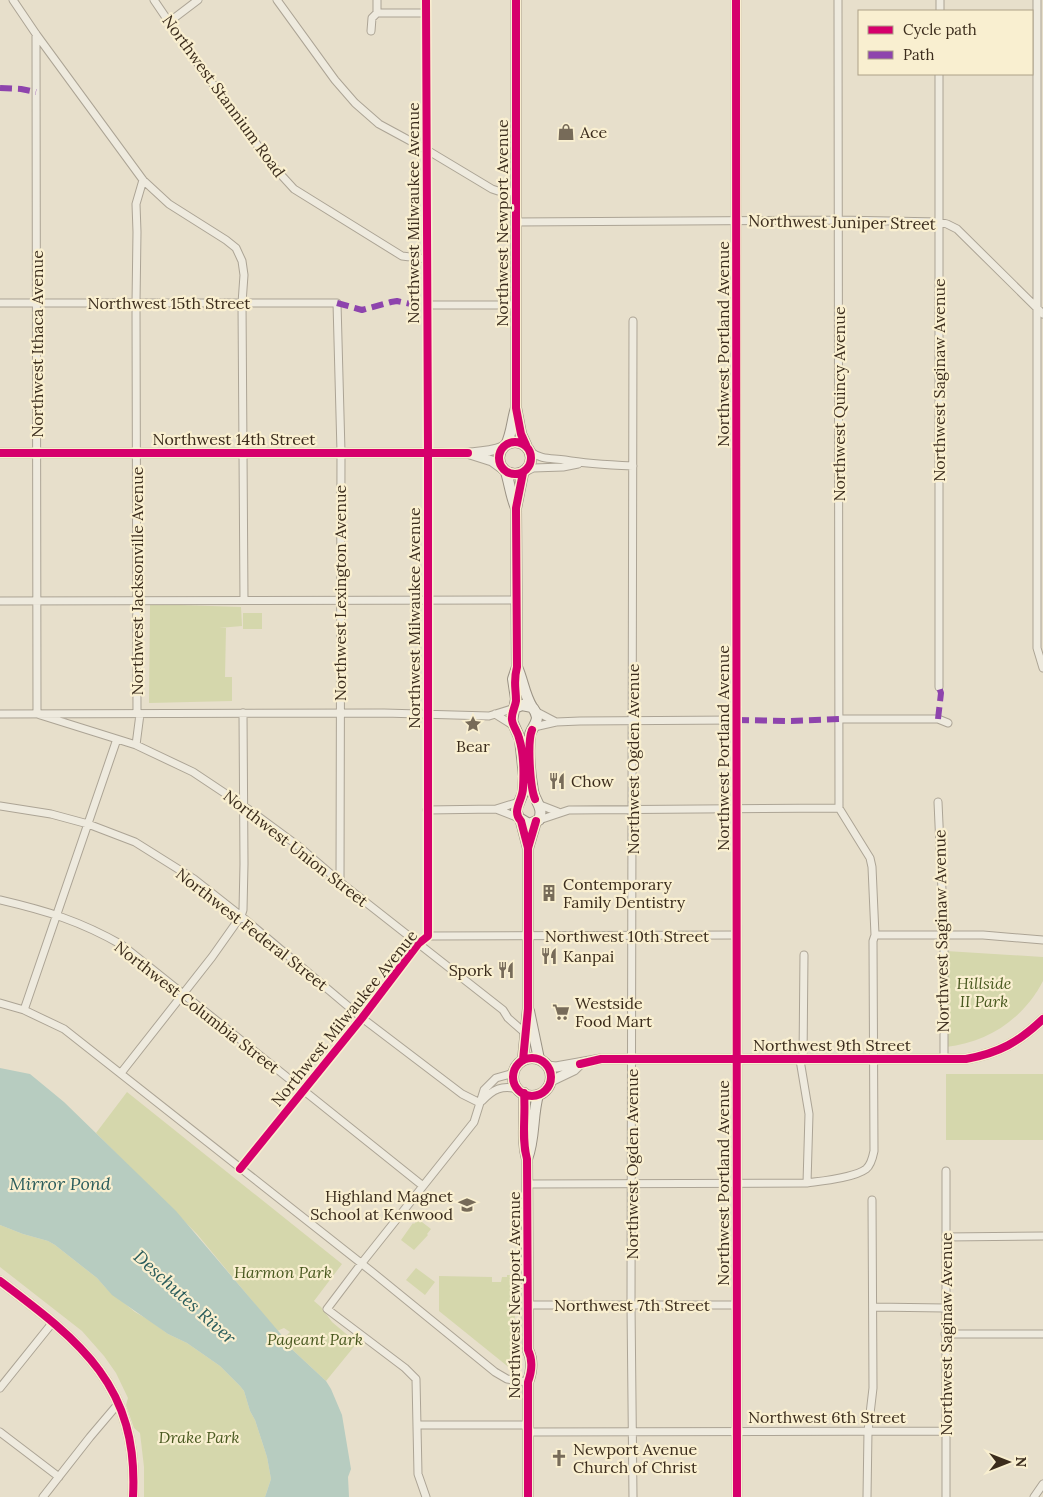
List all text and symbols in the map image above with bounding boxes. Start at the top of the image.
legend [858,10,1033,75]
street label: Northwest Stannium Road [158,11,290,181]
text: Cycle path [903,20,977,39]
text: Path [903,45,934,64]
street label: Northwest Milwaukee Avenue [403,102,423,324]
street label: Northwest Newport Avenue [492,119,512,327]
shop icon: Ace [556,122,576,142]
place label: Ace [579,122,607,142]
street label: Northwest Juniper Street [748,210,937,234]
street label: Northwest Portland Avenue [713,241,733,447]
street label: Northwest Ithaca Avenue [27,250,47,438]
street label: Northwest Saginaw Avenue [929,278,949,482]
street label: Northwest 15th Street [87,293,251,313]
street label: Northwest Quincy Avenue [829,306,849,502]
street label: Northwest 14th Street [152,429,316,449]
street label: Northwest Jacksonville Avenue [127,466,147,696]
street label: Northwest Lexington Avenue [330,484,350,701]
street label: Northwest Milwaukee Avenue [404,507,424,729]
street label: Northwest Portland Avenue [713,645,733,851]
street label: Northwest Ogden Avenue [623,663,643,855]
place icon: Bear [463,714,483,734]
place label: Bear [456,736,490,756]
restaurant icon: Chow [547,771,567,791]
place label: Chow [571,771,614,791]
street label: Northwest Union Street [220,785,373,911]
street label: Northwest Saginaw Avenue [929,829,953,1033]
street label: Northwest Federal Street [172,863,333,995]
place label: Contemporary Family Dentistry [563,874,686,912]
building icon: Contemporary Family Dentistry [539,883,559,903]
street label: Northwest Milwaukee Avenue [267,925,422,1110]
street label: Northwest 10th Street [545,926,710,946]
street label: Northwest Columbia Street [111,936,284,1078]
restaurant icon: Kanpai [539,946,559,966]
place label: Kanpai [563,946,614,966]
place label: Spork [449,960,492,980]
restaurant icon: Spork [496,960,516,980]
park label: Hillside II Park [956,973,1012,1011]
place label: Westside Food Mart [575,993,653,1031]
supermarket icon: Westside Food Mart [551,1002,571,1022]
street label: Northwest 9th Street [753,1035,912,1055]
street label: Northwest Ogden Avenue [622,1068,642,1260]
street label: Northwest Portland Avenue [713,1080,733,1286]
water label: Mirror Pond [9,1172,111,1195]
place label: Highland Magnet School at Kenwood [310,1186,454,1224]
street label: Northwest Newport Avenue [504,1191,524,1399]
school or university icon: Highland Magnet School at Kenwood [457,1195,477,1215]
street label: Northwest Saginaw Avenue [936,1232,956,1436]
water label: Deschutes River [129,1245,242,1350]
park label: Harmon Park [234,1262,332,1282]
street label: Northwest 7th Street [554,1295,711,1315]
park label: Pageant Park [267,1329,363,1349]
street label: Northwest 6th Street [748,1407,907,1427]
park label: Drake Park [158,1427,240,1447]
north arrow [983,1437,1033,1487]
place label: Newport Avenue Church of Christ [573,1439,698,1477]
church icon: Newport Avenue Church of Christ [549,1448,569,1468]
text: N [1012,1457,1030,1468]

